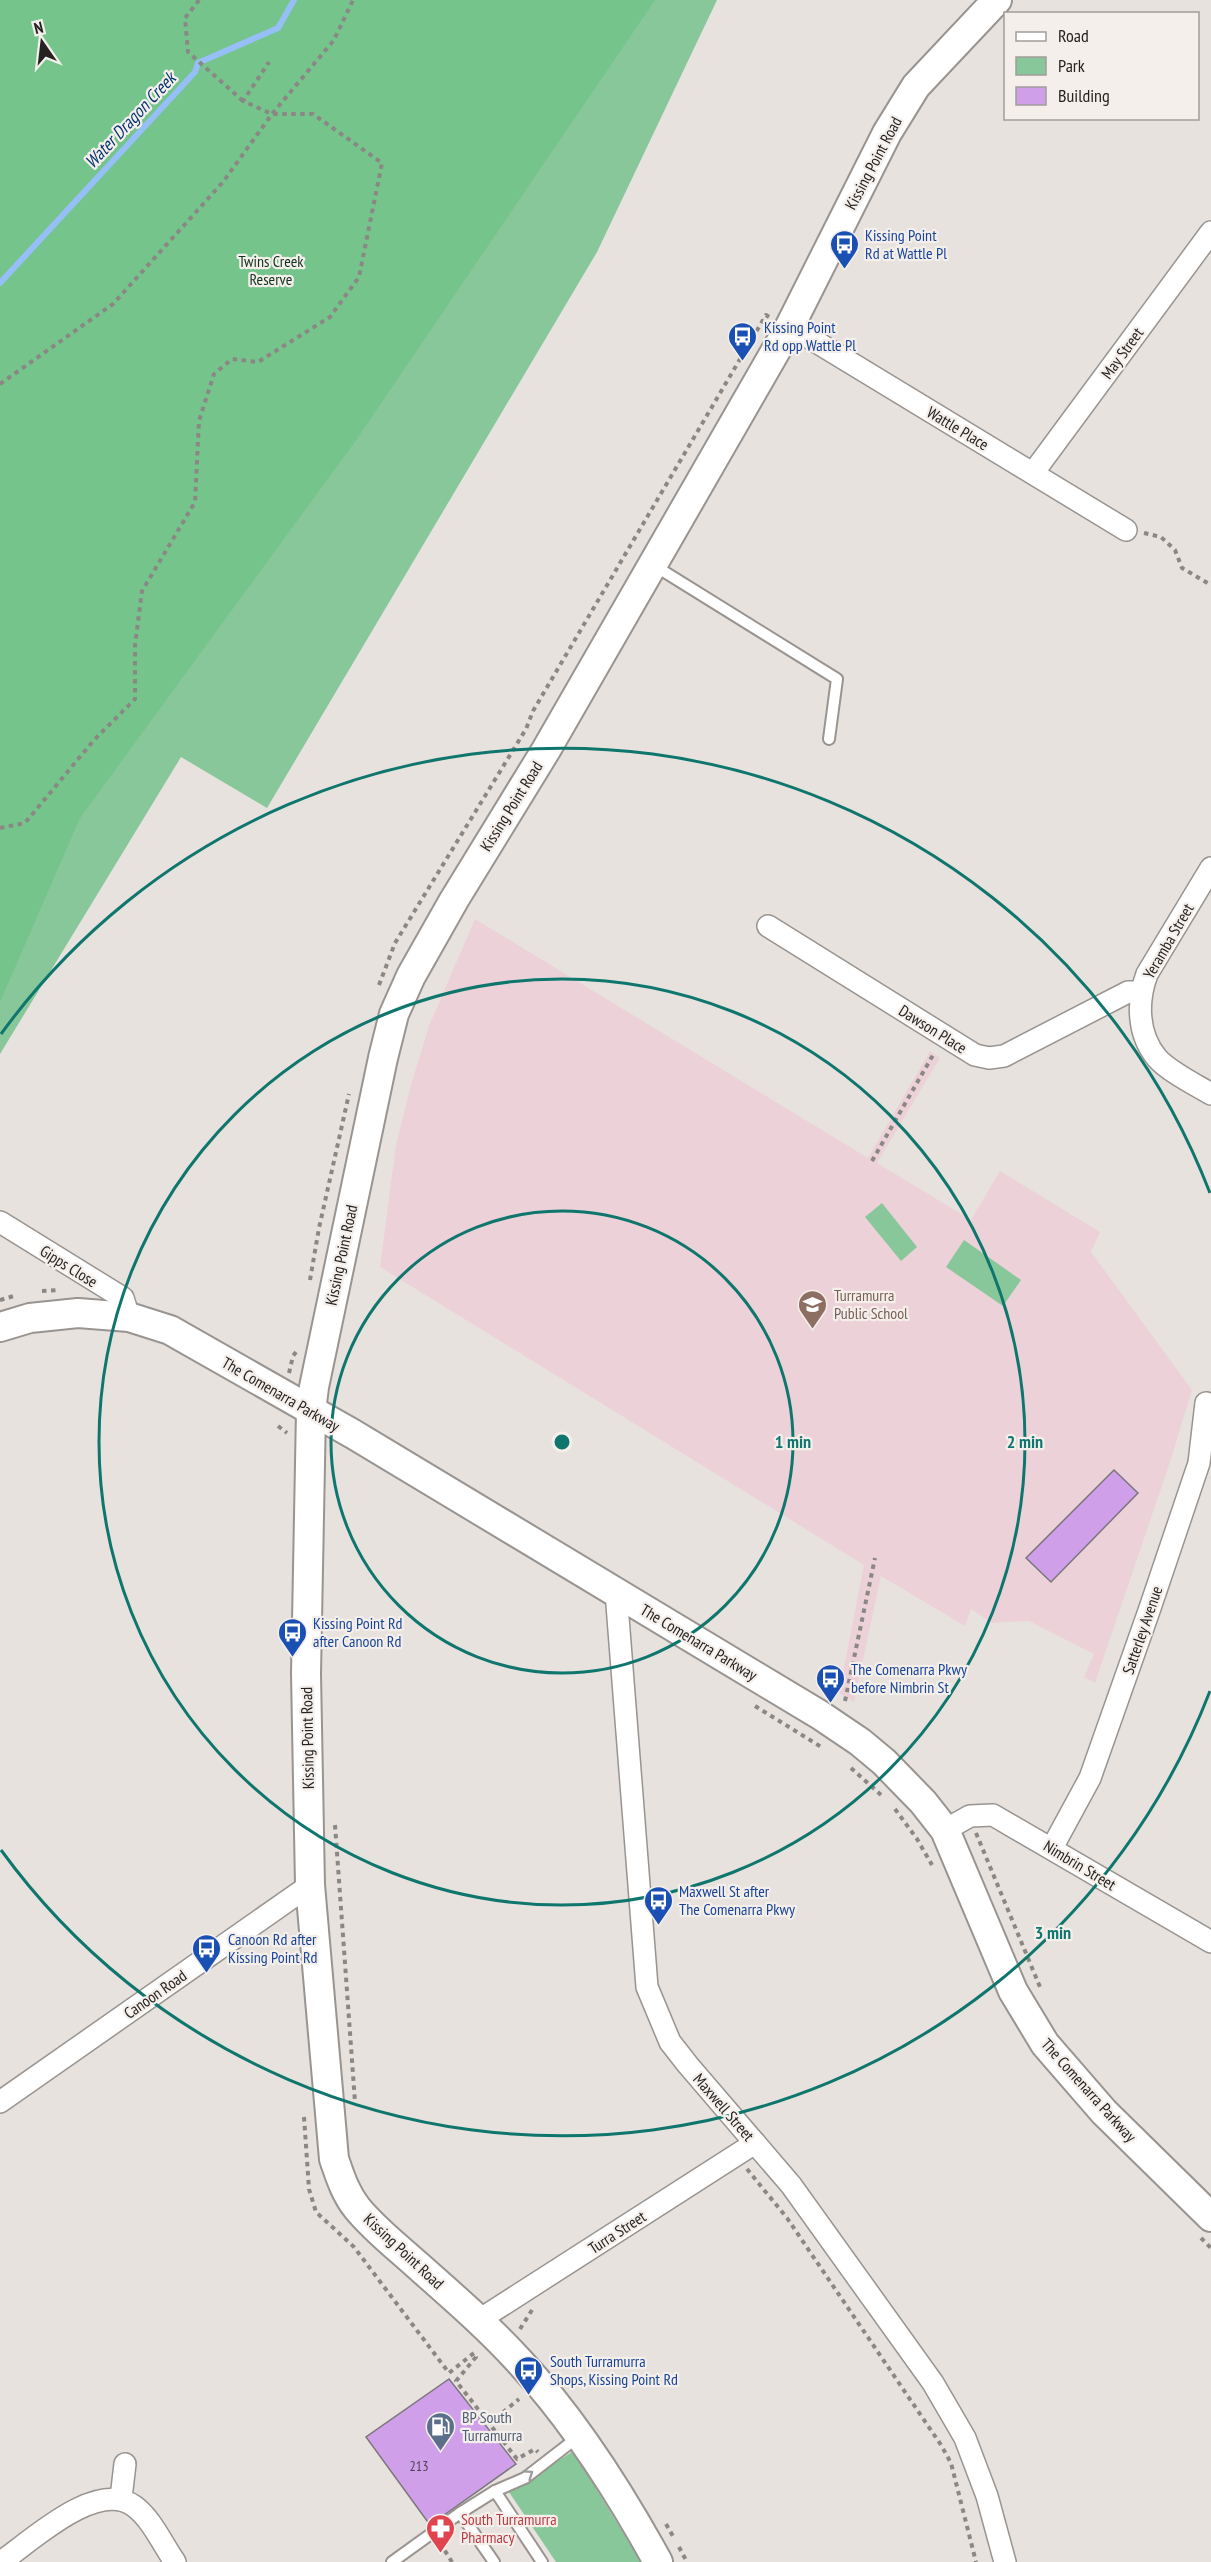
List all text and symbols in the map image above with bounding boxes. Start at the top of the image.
north arrow [12,12,72,72]
legend [1004,12,1199,120]
text: N [32,17,45,38]
text: Road [1058,24,1089,47]
text: Park [1058,54,1085,77]
water label: Water Dragon Creek [80,66,182,173]
text: Building [1058,84,1110,107]
street label: Kissing Point Road [840,113,906,213]
place label: Kissing Point Rd at Wattle Pl [865,225,947,263]
bus stop icon: Kissing Point Rd at Wattle Pl [828,228,860,270]
park label: Twins Creek Reserve [238,251,304,289]
place label: Kissing Point Rd opp Wattle Pl [764,317,856,355]
bus stop icon: Kissing Point Rd opp Wattle Pl [727,320,759,362]
street label: May Street [1097,323,1148,383]
street label: Wattle Place [923,402,993,454]
street label: Kissing Point Road [475,757,547,855]
street label: Yeramba Street [1138,899,1198,982]
street label: Dawson Place [895,1000,971,1058]
street label: Kissing Point Road [321,1203,361,1307]
street label: Gipps Close [37,1241,101,1291]
place label: Turramurra Public School [834,1285,908,1323]
school or university icon: Turramurra Public School [797,1288,829,1330]
street label: The Comenarra Parkway [219,1352,343,1436]
text: 1 min [775,1430,811,1453]
text: 2 min [1007,1430,1043,1453]
centre of rings [552,1432,572,1452]
street label: Satterley Avenue [1118,1583,1166,1677]
street label: The Comenarra Parkway [637,1599,761,1685]
place label: Kissing Point Rd after Canoon Rd [313,1613,403,1651]
bus stop icon: Kissing Point Rd after Canoon Rd [276,1616,308,1658]
place label: The Comenarra Pkwy before Nimbrin St [851,1659,967,1697]
bus stop icon: The Comenarra Pkwy before Nimbrin St [814,1662,846,1704]
street label: Kissing Point Road [296,1687,318,1789]
street label: Nimbrin Street [1040,1836,1120,1895]
place label: Maxwell St after The Comenarra Pkwy [679,1881,795,1919]
bus stop icon: Maxwell St after The Comenarra Pkwy [642,1884,674,1926]
text: 3 min [1035,1921,1071,1944]
place label: Canoon Rd after Kissing Point Rd [228,1929,318,1967]
bus stop icon: Canoon Rd after Kissing Point Rd [191,1932,223,1974]
street label: Canoon Road [120,1965,190,2023]
street label: The Comenarra Parkway [1037,2034,1141,2146]
street label: Maxwell Street [689,2069,759,2145]
street label: Turra Street [585,2206,650,2258]
street label: Kissing Point Road [360,2209,448,2293]
place label: South Turramurra Shops, Kissing Point Rd [550,2351,678,2389]
bus stop icon: South Turramurra Shops, Kissing Point Rd [513,2354,545,2396]
place label: BP South Turramurra [462,2407,522,2445]
fuel station icon: BP South Turramurra [425,2410,457,2452]
house number: 213 [410,2457,428,2475]
one-way arrow [523,2470,534,2481]
place label: South Turramurra Pharmacy [461,2509,557,2547]
pharmacy icon: South Turramurra Pharmacy [424,2512,456,2554]

